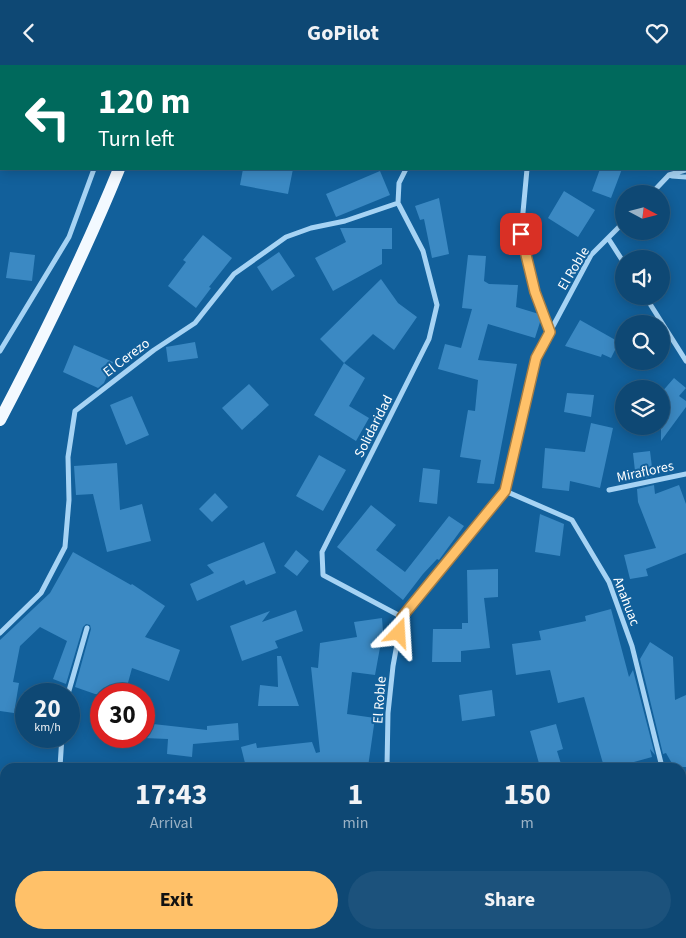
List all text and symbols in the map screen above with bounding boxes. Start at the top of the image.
text: GoPilot [307,17,379,49]
icon: back [15,19,43,47]
icon: heart [643,19,671,47]
text: 120 m [98,77,190,127]
icon: left [15,85,80,150]
text: Turn left [98,123,174,155]
north arrow [615,185,670,240]
map controls [615,185,670,435]
pin [500,213,542,255]
icon: arrive [507,220,535,248]
street label: El Roble [553,243,595,294]
button: sound [615,250,670,305]
button: search [615,315,670,370]
street label: El Cerezo [99,334,154,382]
button: layers [615,380,670,435]
street label: Solidaridad [350,392,398,461]
street label: Miraflores [615,456,676,488]
street label: Anahuac [608,574,645,629]
position arrow [372,606,424,658]
street label: El Roble [368,676,392,724]
speed limit sign: 30 [90,683,155,748]
text: 20 [34,691,61,727]
text: km/h [34,719,61,736]
text: 17:43 [135,773,207,816]
text: 1 [347,773,363,816]
text: 150 [503,773,551,816]
text: Arrival [150,812,193,834]
text: min [342,812,368,834]
text: m [521,812,534,834]
button: Exit [15,871,338,929]
button: Share [348,871,671,929]

